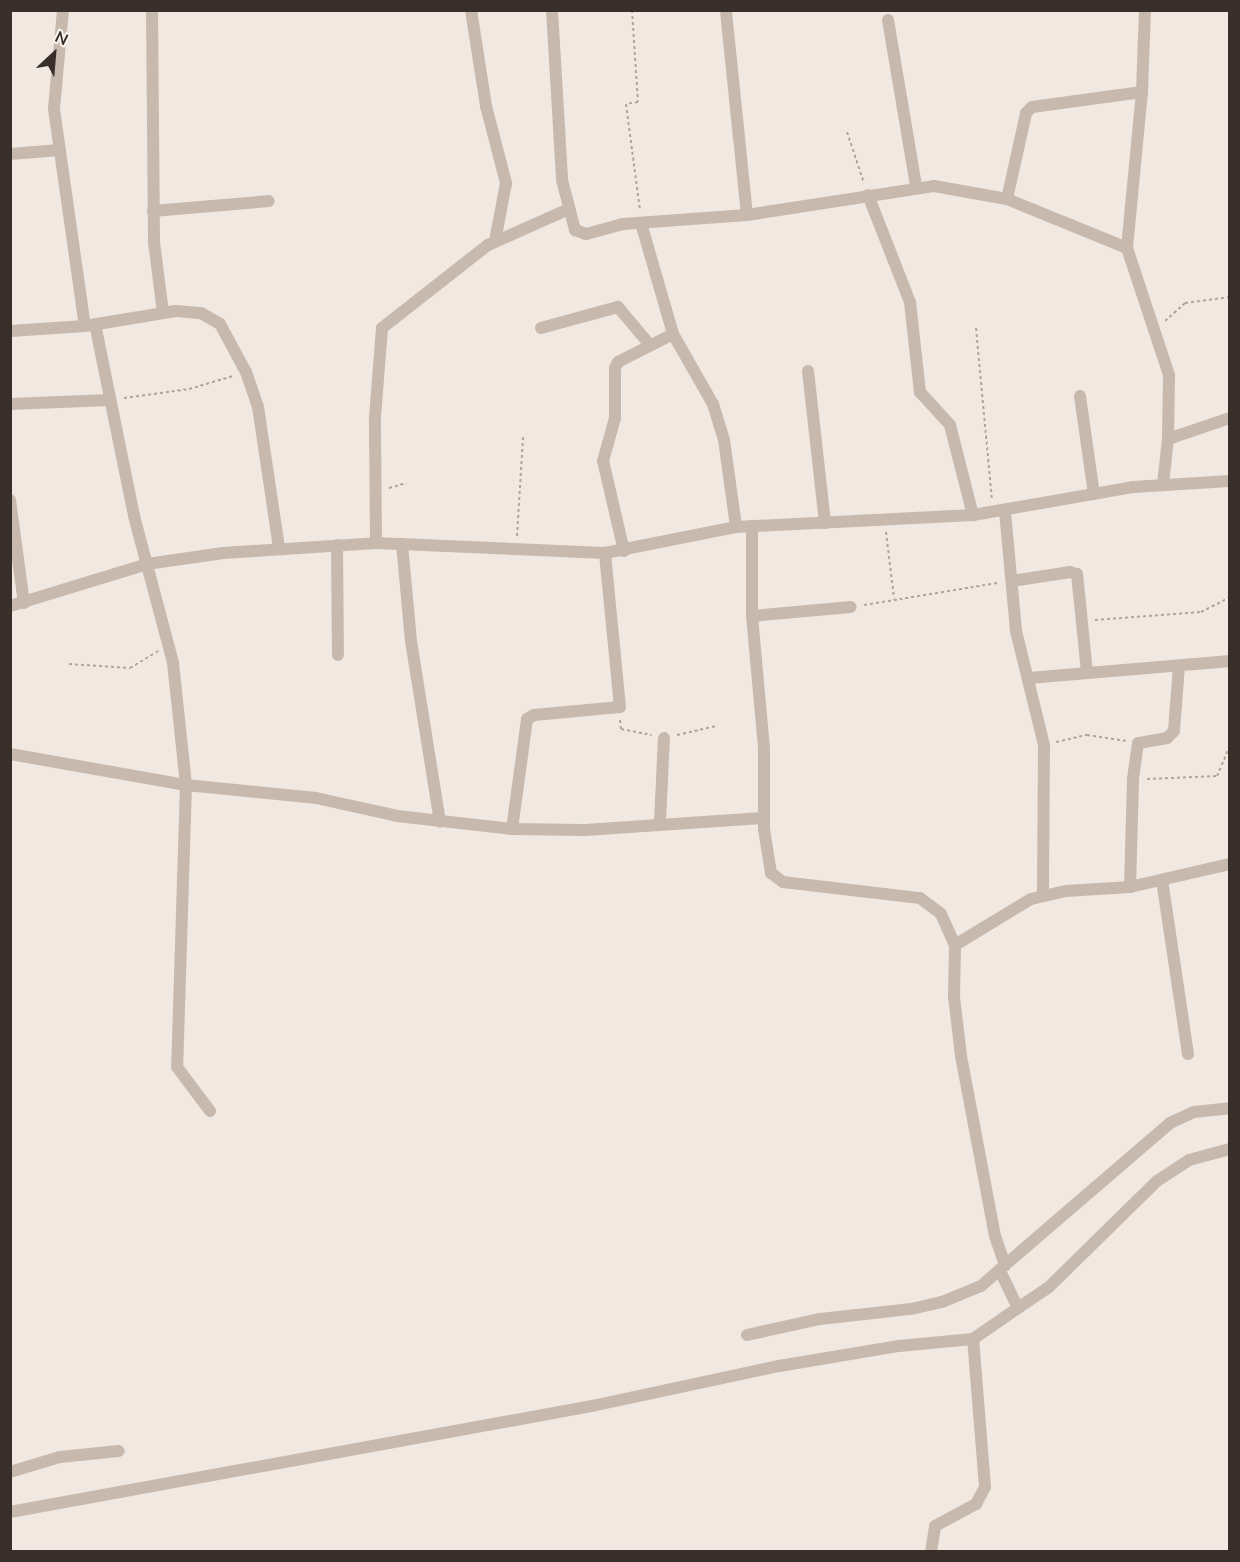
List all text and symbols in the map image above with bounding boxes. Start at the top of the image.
north arrow [24,24,84,84]
text: N [52,26,72,49]

